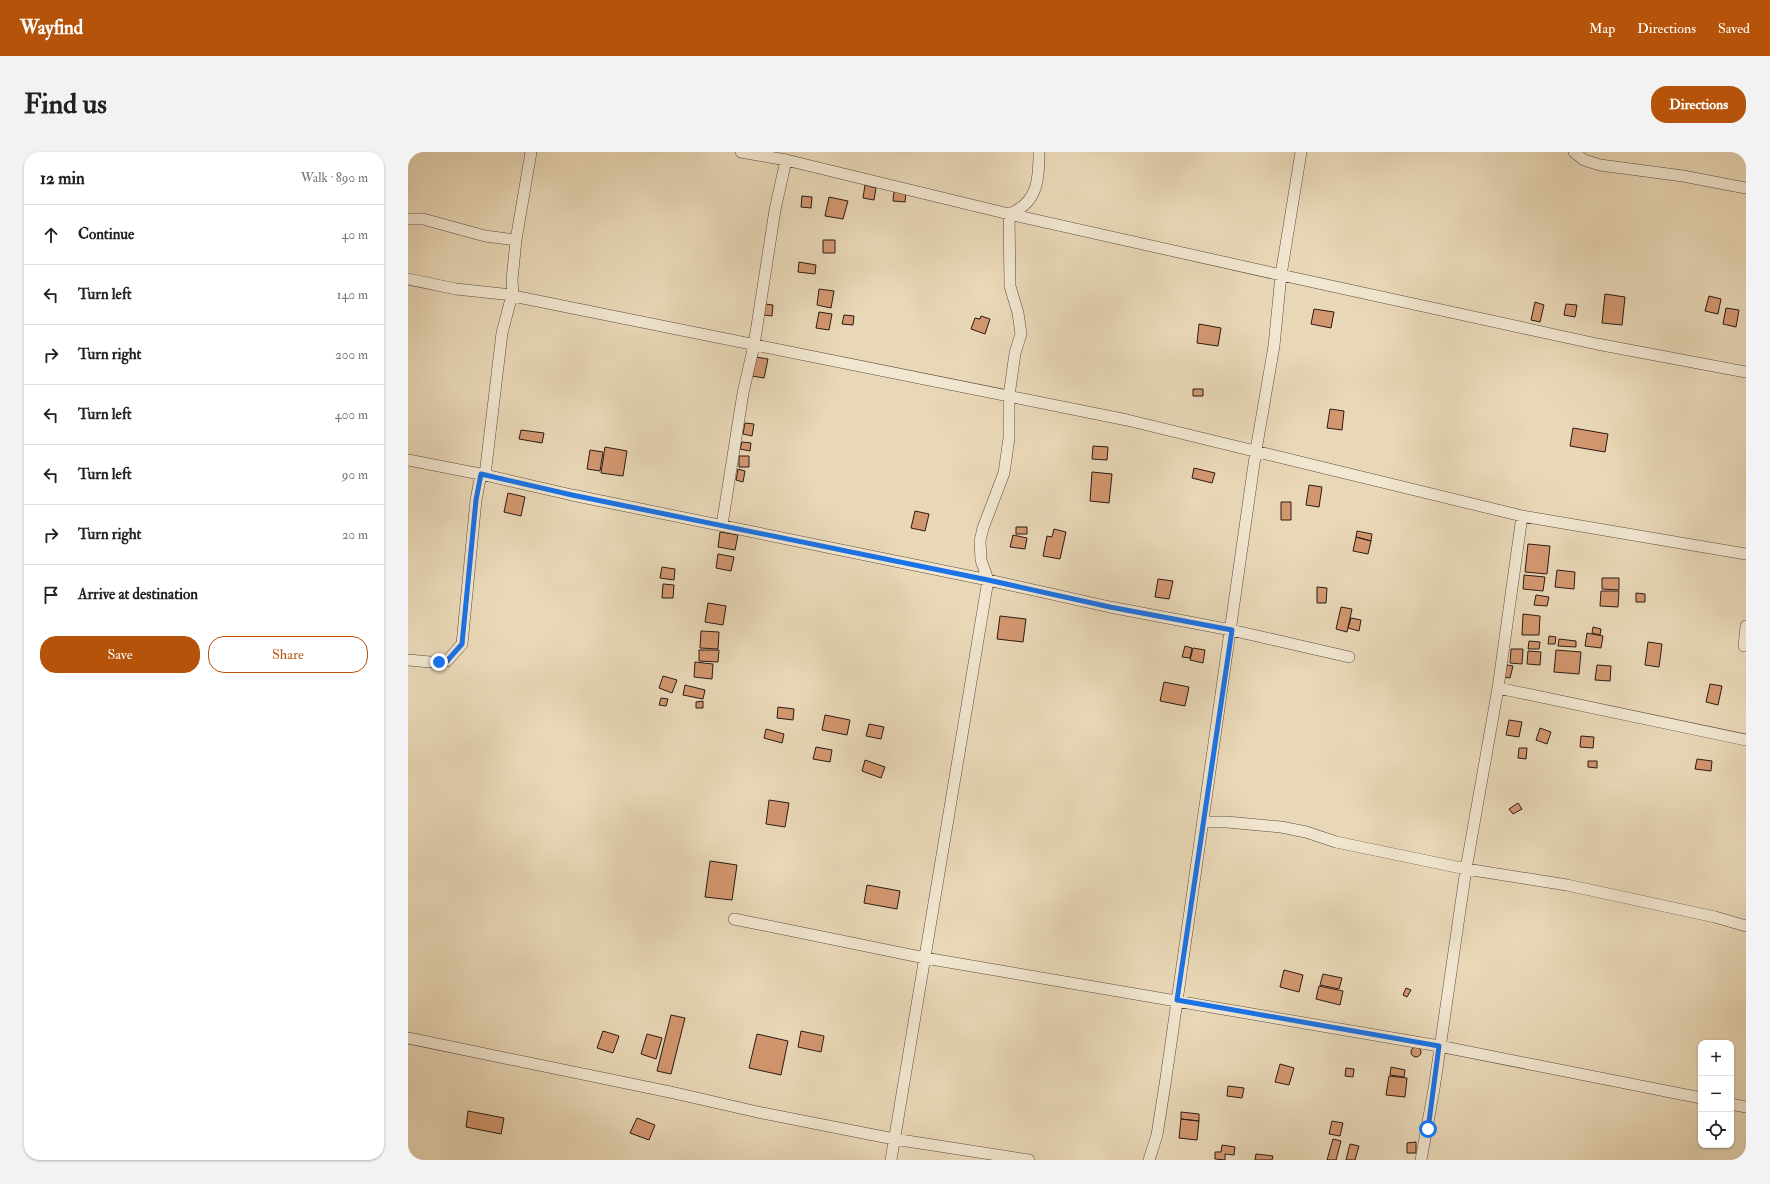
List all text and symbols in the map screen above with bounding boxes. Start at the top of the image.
text: Wayfind [20,16,83,40]
text: Map [1589,20,1615,37]
text: Directions [1637,20,1696,37]
text: Saved [1718,20,1750,37]
button: Directions [1651,86,1746,123]
text: Find us [24,87,107,122]
text: 12 min [40,168,85,189]
text: Walk · 890 m [301,170,368,186]
icon: ahead [40,224,62,246]
text: Continue [78,225,134,244]
text: 40 m [342,227,368,243]
icon: left [40,284,62,306]
text: Turn left [78,285,132,304]
text: 140 m [337,287,368,303]
icon: right [40,344,62,366]
text: Turn right [78,345,141,364]
text: 200 m [335,347,368,363]
icon: left [40,404,62,426]
text: Turn left [78,405,132,424]
text: 400 m [335,407,368,423]
icon: left [40,464,62,486]
text: Turn left [78,465,132,484]
text: 90 m [342,467,368,483]
icon: right [40,524,62,546]
text: Turn right [78,525,141,544]
text: 20 m [342,527,368,543]
icon: arrive [40,584,62,606]
text: Arrive at destination [78,585,198,604]
button: Save [40,636,200,673]
button: Share [208,636,368,673]
route end [430,653,448,671]
map controls [1698,1040,1734,1148]
button: + [1698,1040,1734,1076]
button: − [1698,1076,1734,1112]
button: locate [1698,1112,1734,1148]
route start [1419,1120,1437,1138]

